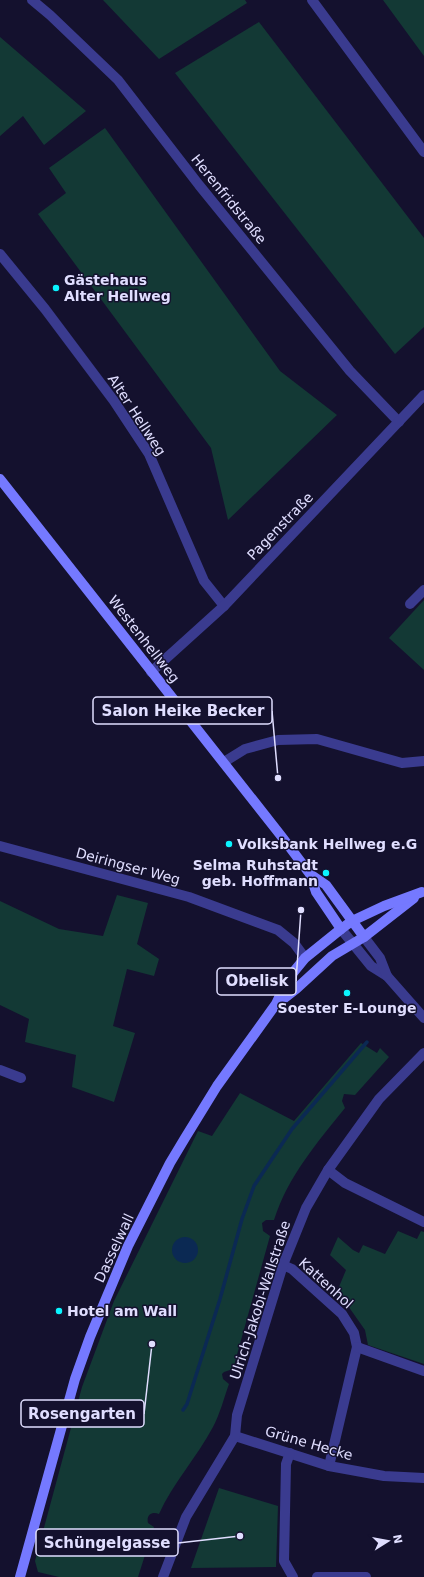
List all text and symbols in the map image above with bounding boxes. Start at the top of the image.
street label: Herenfridstraße [188,151,270,247]
place label: Gästehaus Alter Hellweg [64,272,171,304]
marker: Gästehaus Alter Hellweg [51,283,61,293]
street label: Alter Hellweg [105,371,169,459]
street label: Pagenstraße [244,489,316,563]
street label: Westenhellweg [105,592,183,686]
callout: Salon Heike Becker [93,697,272,724]
text: Salon Heike Becker [102,702,265,720]
place label: Volksbank Hellweg e.G [237,836,417,852]
marker: Volksbank Hellweg e.G [224,839,234,849]
street label: Deiringser Weg [74,844,182,888]
place label: Selma Ruhstadt geb. Hoffmann [193,857,318,889]
marker: Selma Ruhstadt geb. Hoffmann [321,868,331,878]
callout: Obelisk [217,968,296,995]
text: Obelisk [226,972,289,990]
marker: Soester E-Lounge [342,988,352,998]
place label: Soester E-Lounge [278,1000,416,1016]
street label: Dasselwall [91,1211,137,1285]
street label: Ulrich-Jakobi-Wallstraße [227,1219,293,1381]
street label: Kattenhol [296,1255,356,1311]
place label: Hotel am Wall [67,1303,177,1319]
marker: Hotel am Wall [54,1306,64,1316]
callout: Rosengarten [21,1400,144,1427]
text: Rosengarten [28,1405,136,1423]
street label: Grüne Hecke [263,1423,355,1463]
north arrow [368,1521,408,1561]
callout: Schüngelgasse [36,1529,178,1556]
text: N [390,1533,405,1545]
text: Schüngelgasse [44,1534,170,1552]

